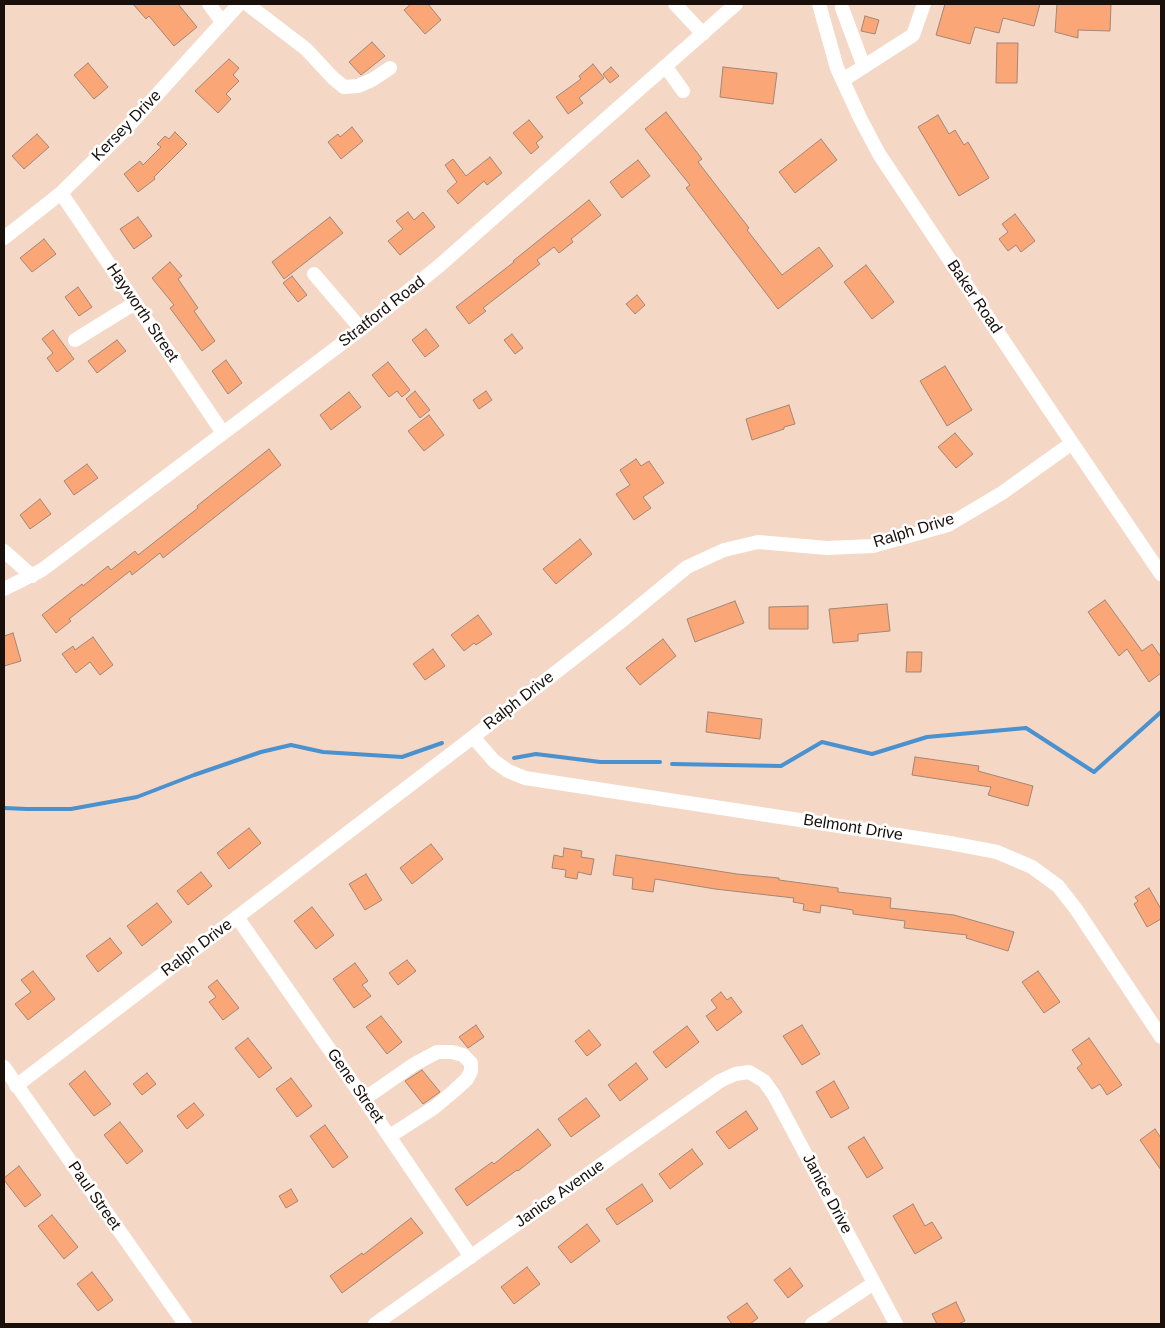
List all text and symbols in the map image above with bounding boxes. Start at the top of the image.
street label: Kersey Drive [88,86,166,166]
street label: Baker Road [942,257,1006,337]
street label: Hayworth Street [102,260,182,366]
street label: Stratford Road [335,272,429,352]
street label: Ralph Drive [871,510,957,552]
street label: Ralph Drive [480,668,558,734]
street label: Belmont Drive [802,811,904,845]
street label: Ralph Drive [158,915,236,981]
street label: Gene Street [322,1045,388,1127]
street label: Janice Drive [798,1151,856,1237]
street label: Janice Avenue [512,1156,608,1232]
street label: Paul Street [63,1158,125,1234]

